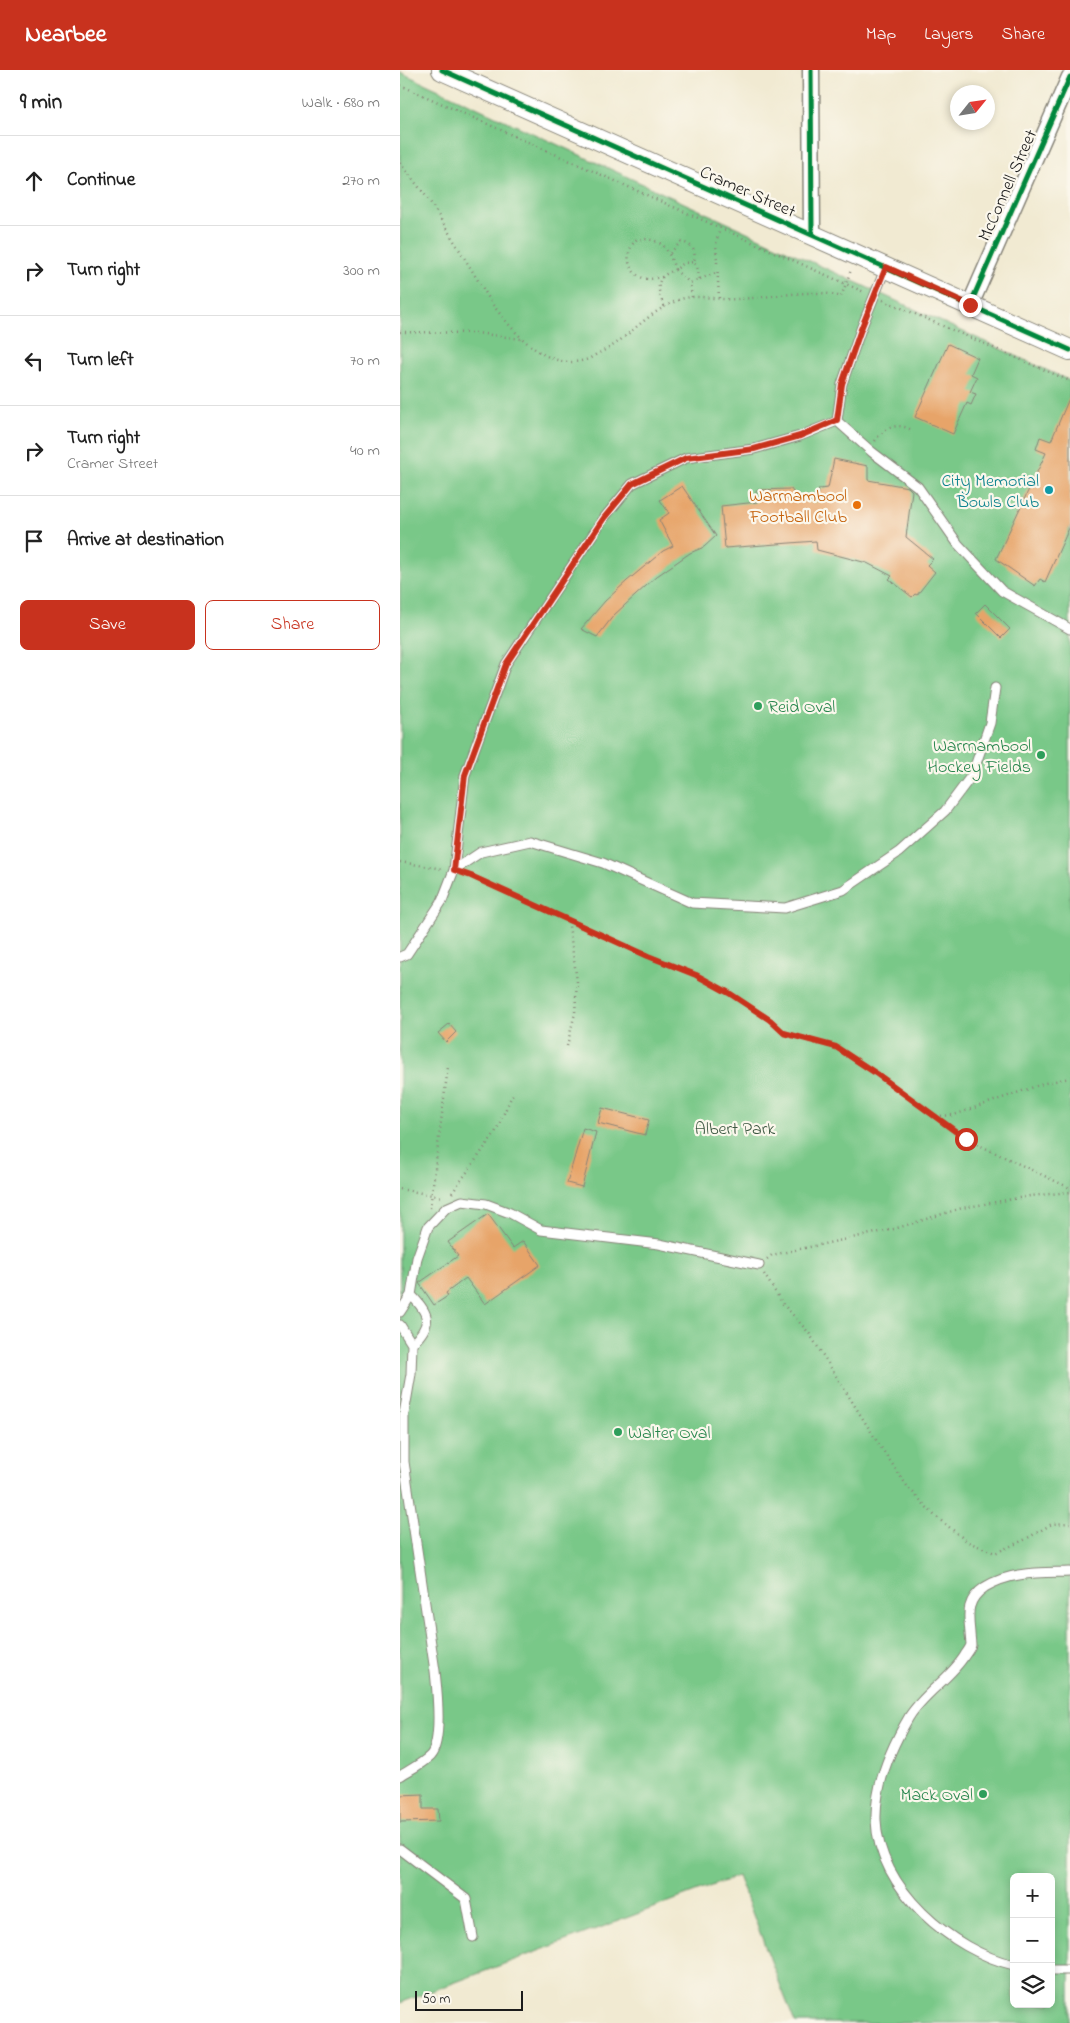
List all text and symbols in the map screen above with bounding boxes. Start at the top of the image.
text: Nearbee [25,18,107,53]
text: Map [866,22,896,48]
text: Layers [924,22,974,48]
text: Share [1002,22,1045,48]
north arrow [950,85,995,130]
text: 9 min [20,88,62,118]
text: Walk · 680 m [301,91,380,115]
street label: McConnell Street [973,126,1045,246]
street label: Cramer Street [695,160,799,226]
icon: ahead [20,167,48,195]
text: Continue [67,167,135,194]
text: 270 m [342,169,380,193]
icon: right [20,257,48,285]
text: Turn right [67,257,140,284]
text: 300 m [343,259,380,283]
route end [959,294,982,317]
icon: left [20,347,48,375]
text: Turn left [67,347,134,374]
text: 70 m [350,349,380,373]
text: Turn right [67,425,140,452]
icon: right [20,437,48,465]
text: 40 m [350,439,380,463]
text: Cramer Street [67,452,158,476]
place label: City Memorial Bowls Club [941,469,1039,516]
place label: Warrnambool Football Club [749,484,847,531]
marker: City Memorial Bowls Club [1043,484,1055,496]
marker: Warrnambool Football Club [851,499,863,511]
icon: arrive [20,527,48,555]
text: Arrive at destination [67,527,224,554]
button: Save [20,600,195,650]
button: Share [205,600,380,650]
place label: Reid Oval [768,695,835,721]
marker: Reid Oval [752,700,764,712]
place label: Warrnambool Hockey Fields [927,734,1031,781]
marker: Warrnambool Hockey Fields [1035,749,1047,761]
park label: Albert Park [695,1117,775,1143]
route start [955,1128,978,1151]
place label: Walter Oval [628,1421,710,1447]
marker: Walter Oval [612,1426,624,1438]
place label: Mack Oval [900,1783,973,1809]
marker: Mack Oval [977,1788,989,1800]
map controls [1010,1873,1055,2008]
button: + [1010,1873,1055,1918]
button: − [1010,1918,1055,1963]
button: layers [1010,1963,1055,2008]
scale bar [415,1988,522,2011]
text: 50 m [422,1989,450,2010]

